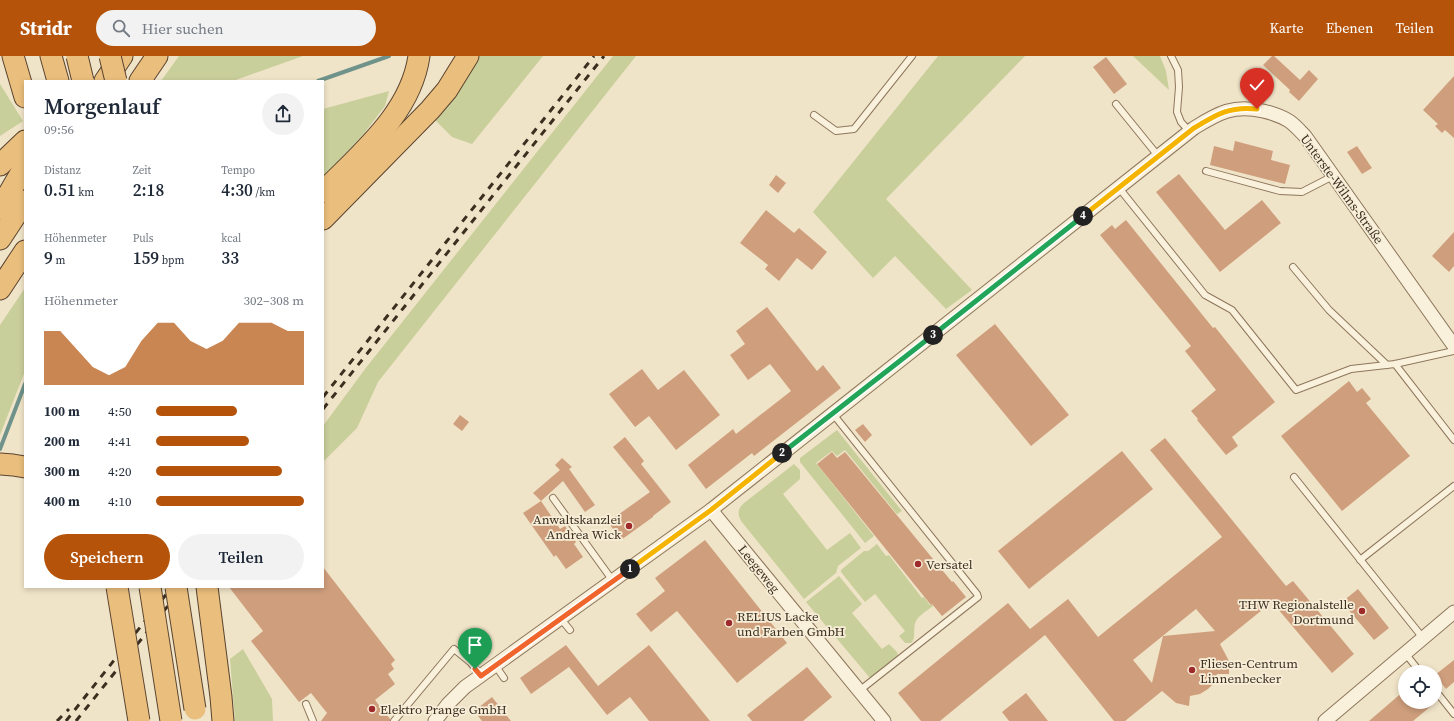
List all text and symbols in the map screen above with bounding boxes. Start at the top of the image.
search box [96,10,376,46]
text: Stridr [20,15,72,41]
icon: search [110,17,132,39]
text: Hier suchen [142,18,224,39]
text: Karte [1269,18,1304,38]
text: Ebenen [1326,18,1373,38]
text: Teilen [1395,18,1434,38]
pin [1240,68,1274,109]
icon: check [1246,74,1268,96]
text: Morgenlauf [44,91,160,121]
button: share [262,93,304,135]
text: 09:56 [44,121,74,138]
street label: Unterste-Wilms-Straße [1297,131,1388,247]
text: Distanz [44,163,81,178]
text: Zeit [133,163,151,178]
text: Tempo [221,163,255,178]
text: 0.51 [44,178,76,202]
text: 2:18 [133,178,164,202]
text: 4:30 [221,178,253,202]
text: km [76,185,94,200]
text: /km [253,185,275,200]
pin: 4 [1073,206,1093,226]
text: 4 [1080,208,1086,223]
text: Höhenmeter [44,231,107,246]
text: Puls [133,231,154,246]
text: kcal [221,231,241,246]
text: 9 [44,246,53,270]
text: 159 [133,246,159,270]
text: 33 [221,246,239,270]
text: m [53,253,65,268]
text: bpm [159,253,184,268]
text: Höhenmeter [44,292,118,309]
text: 302–308 m [244,292,304,309]
pin: 3 [923,325,943,345]
text: 3 [930,327,936,342]
text: 100 m [44,403,80,420]
text: 4:50 [108,403,131,420]
text: 200 m [44,433,80,450]
text: 4:41 [108,433,131,450]
pin: 2 [772,443,792,463]
text: 2 [779,445,785,460]
text: 300 m [44,463,80,480]
text: 4:20 [108,463,131,480]
text: 400 m [44,493,80,510]
text: 4:10 [108,493,131,510]
place label: Anwaltskanzlei Andrea Wick [533,511,622,543]
marker: Anwaltskanzlei Andrea Wick [624,521,634,531]
button: Speichern [44,534,170,580]
button: Teilen [178,534,304,580]
street label: Leegeweg [734,541,784,597]
place label: Versatel [926,556,973,573]
pin: 1 [620,559,640,579]
marker: Versatel [913,559,923,569]
text: 1 [627,561,633,576]
place label: THW Regionalstelle Dortmund [1239,596,1355,628]
marker: THW Regionalstelle Dortmund [1357,606,1367,616]
place label: RELIUS Lacke und Farben GmbH [737,608,845,640]
marker: RELIUS Lacke und Farben GmbH [724,618,734,628]
pin [458,628,492,669]
icon: arrive [464,634,486,656]
place label: Fliesen-Centrum Linnenbecker [1200,655,1298,687]
marker: Fliesen-Centrum Linnenbecker [1187,665,1197,675]
map controls [1398,665,1442,709]
button: locate [1398,665,1442,709]
place label: Elektro Prange GmbH [380,701,507,718]
marker: Elektro Prange GmbH [367,704,377,714]

